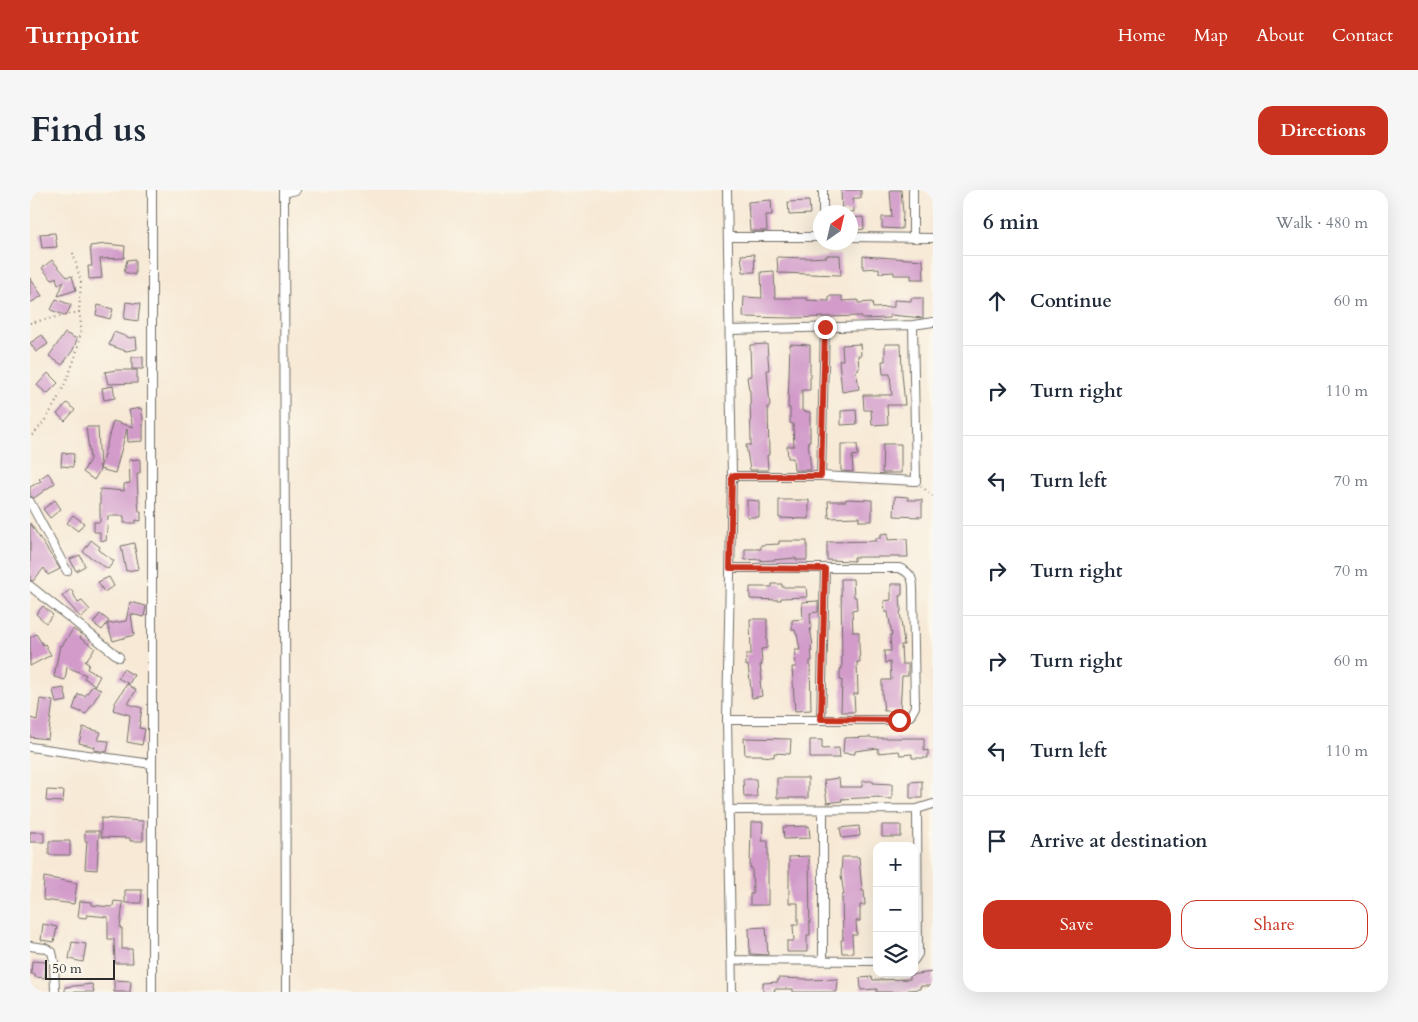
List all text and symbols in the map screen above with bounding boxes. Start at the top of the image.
text: Turnpoint [25,19,139,52]
text: Home [1118,23,1166,48]
text: Map [1194,23,1228,48]
text: About [1256,23,1304,48]
text: Contact [1332,23,1393,48]
text: Find us [30,106,146,154]
button: Directions [1258,106,1388,155]
north arrow [813,205,858,250]
text: 6 min [983,208,1039,237]
text: Walk · 480 m [1276,212,1368,234]
icon: ahead [983,287,1011,315]
text: Continue [1030,288,1112,314]
text: 60 m [1334,290,1368,312]
route end [814,316,837,339]
icon: right [983,377,1011,405]
text: Turn right [1030,378,1122,404]
text: 110 m [1326,380,1368,402]
icon: left [983,467,1011,495]
text: Turn left [1030,468,1107,494]
text: 70 m [1334,470,1368,492]
icon: right [983,557,1011,585]
text: Turn right [1030,558,1122,584]
text: 70 m [1334,560,1368,582]
icon: right [983,647,1011,675]
text: Turn right [1030,648,1122,674]
text: 60 m [1334,650,1368,672]
route start [888,709,911,732]
icon: left [983,737,1011,765]
text: Turn left [1030,738,1107,764]
text: 110 m [1326,740,1368,762]
icon: arrive [983,827,1011,855]
text: Arrive at destination [1030,828,1207,854]
map controls [873,842,918,977]
button: + [873,842,918,887]
button: − [873,887,918,932]
button: Save [983,900,1171,949]
button: Share [1181,900,1368,949]
button: layers [873,932,918,977]
scale bar [45,957,115,980]
text: 50 m [52,959,82,978]

